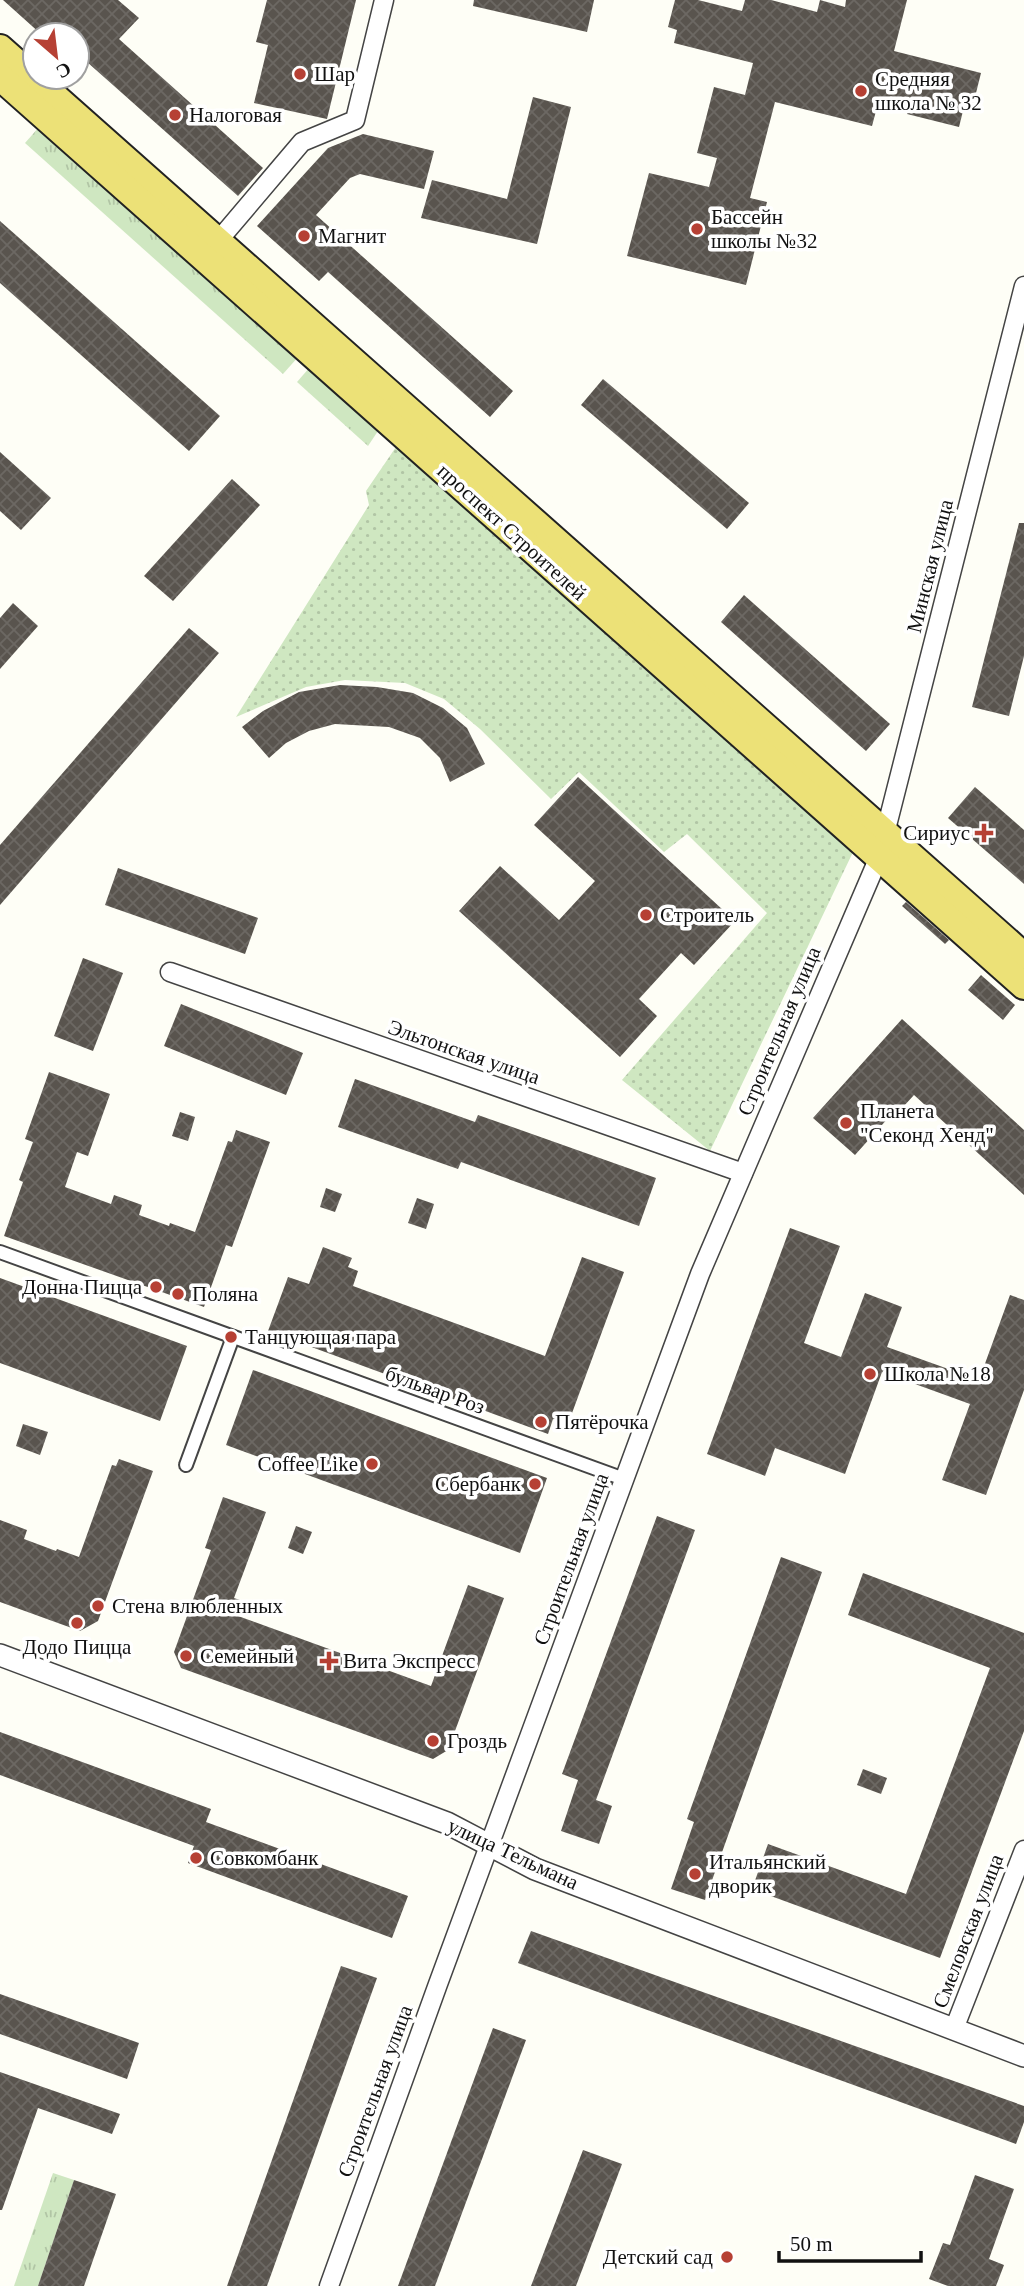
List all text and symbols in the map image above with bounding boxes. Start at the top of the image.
north arrow [21,21,91,91]
text: С [53,58,75,83]
place label: Шар [314,62,355,86]
marker: Шар [292,66,308,82]
place label: Средняя школа № 32 [875,67,982,115]
marker: Средняя школа № 32 [853,83,869,99]
place label: Налоговая [189,103,282,127]
marker: Налоговая [167,107,183,123]
place label: Бассейн школы №32 [711,205,817,253]
marker: Бассейн школы №32 [689,221,705,237]
place label: Магнит [318,224,386,248]
marker: Магнит [296,228,312,244]
street label: проспект Строителей [433,459,591,605]
street label: Минская улица [902,496,958,635]
place label: Сириус [903,821,970,845]
marker: Сириус [976,825,992,841]
place label: Строитель [660,903,754,927]
marker: Строитель [638,907,654,923]
street label: Строительная улица [733,942,826,1119]
street label: Эльтонская улица [385,1015,544,1089]
place label: Планета "Секонд Хенд" [860,1099,994,1147]
marker: Планета "Секонд Хенд" [838,1115,854,1131]
place label: Донна Пицца [22,1275,143,1299]
marker: Донна Пицца [148,1279,164,1295]
place label: Поляна [192,1282,259,1306]
marker: Поляна [170,1286,186,1302]
place label: Танцующая пара [245,1325,397,1349]
marker: Танцующая пара [223,1329,239,1345]
street label: бульвар Роз [382,1361,488,1419]
place label: Школа №18 [884,1362,991,1386]
marker: Школа №18 [862,1366,878,1382]
place label: Пятёрочка [555,1410,649,1434]
marker: Пятёрочка [533,1414,549,1430]
place label: Coffee Like [258,1452,358,1476]
marker: Coffee Like [364,1456,380,1472]
street label: Строительная улица [529,1469,614,1648]
place label: Сбербанк [435,1472,522,1496]
marker: Сбербанк [527,1476,543,1492]
place label: Стена влюбленных [112,1594,283,1618]
marker: Стена влюбленных [90,1598,106,1614]
marker: Додо Пицца [69,1615,85,1631]
place label: Додо Пицца [23,1635,132,1659]
place label: Семейный [200,1644,294,1668]
marker: Семейный [178,1648,194,1664]
place label: Вита Экспресс [343,1649,475,1673]
marker: Вита Экспресс [321,1653,337,1669]
place label: Гроздь [447,1729,507,1753]
marker: Гроздь [425,1733,441,1749]
street label: улица Тельмана [444,1813,583,1895]
place label: Совкомбанк [210,1846,319,1870]
marker: Совкомбанк [188,1850,204,1866]
place label: Итальянский дворик [709,1850,826,1898]
street label: Смеловская улица [928,1850,1009,2011]
marker: Итальянский дворик [687,1866,703,1882]
street label: Строительная улица [333,2001,418,2180]
scale bar [779,2220,921,2264]
text: 50 m [790,2232,833,2256]
place label: Детский сад [603,2245,713,2269]
marker: Детский сад [719,2249,735,2265]

